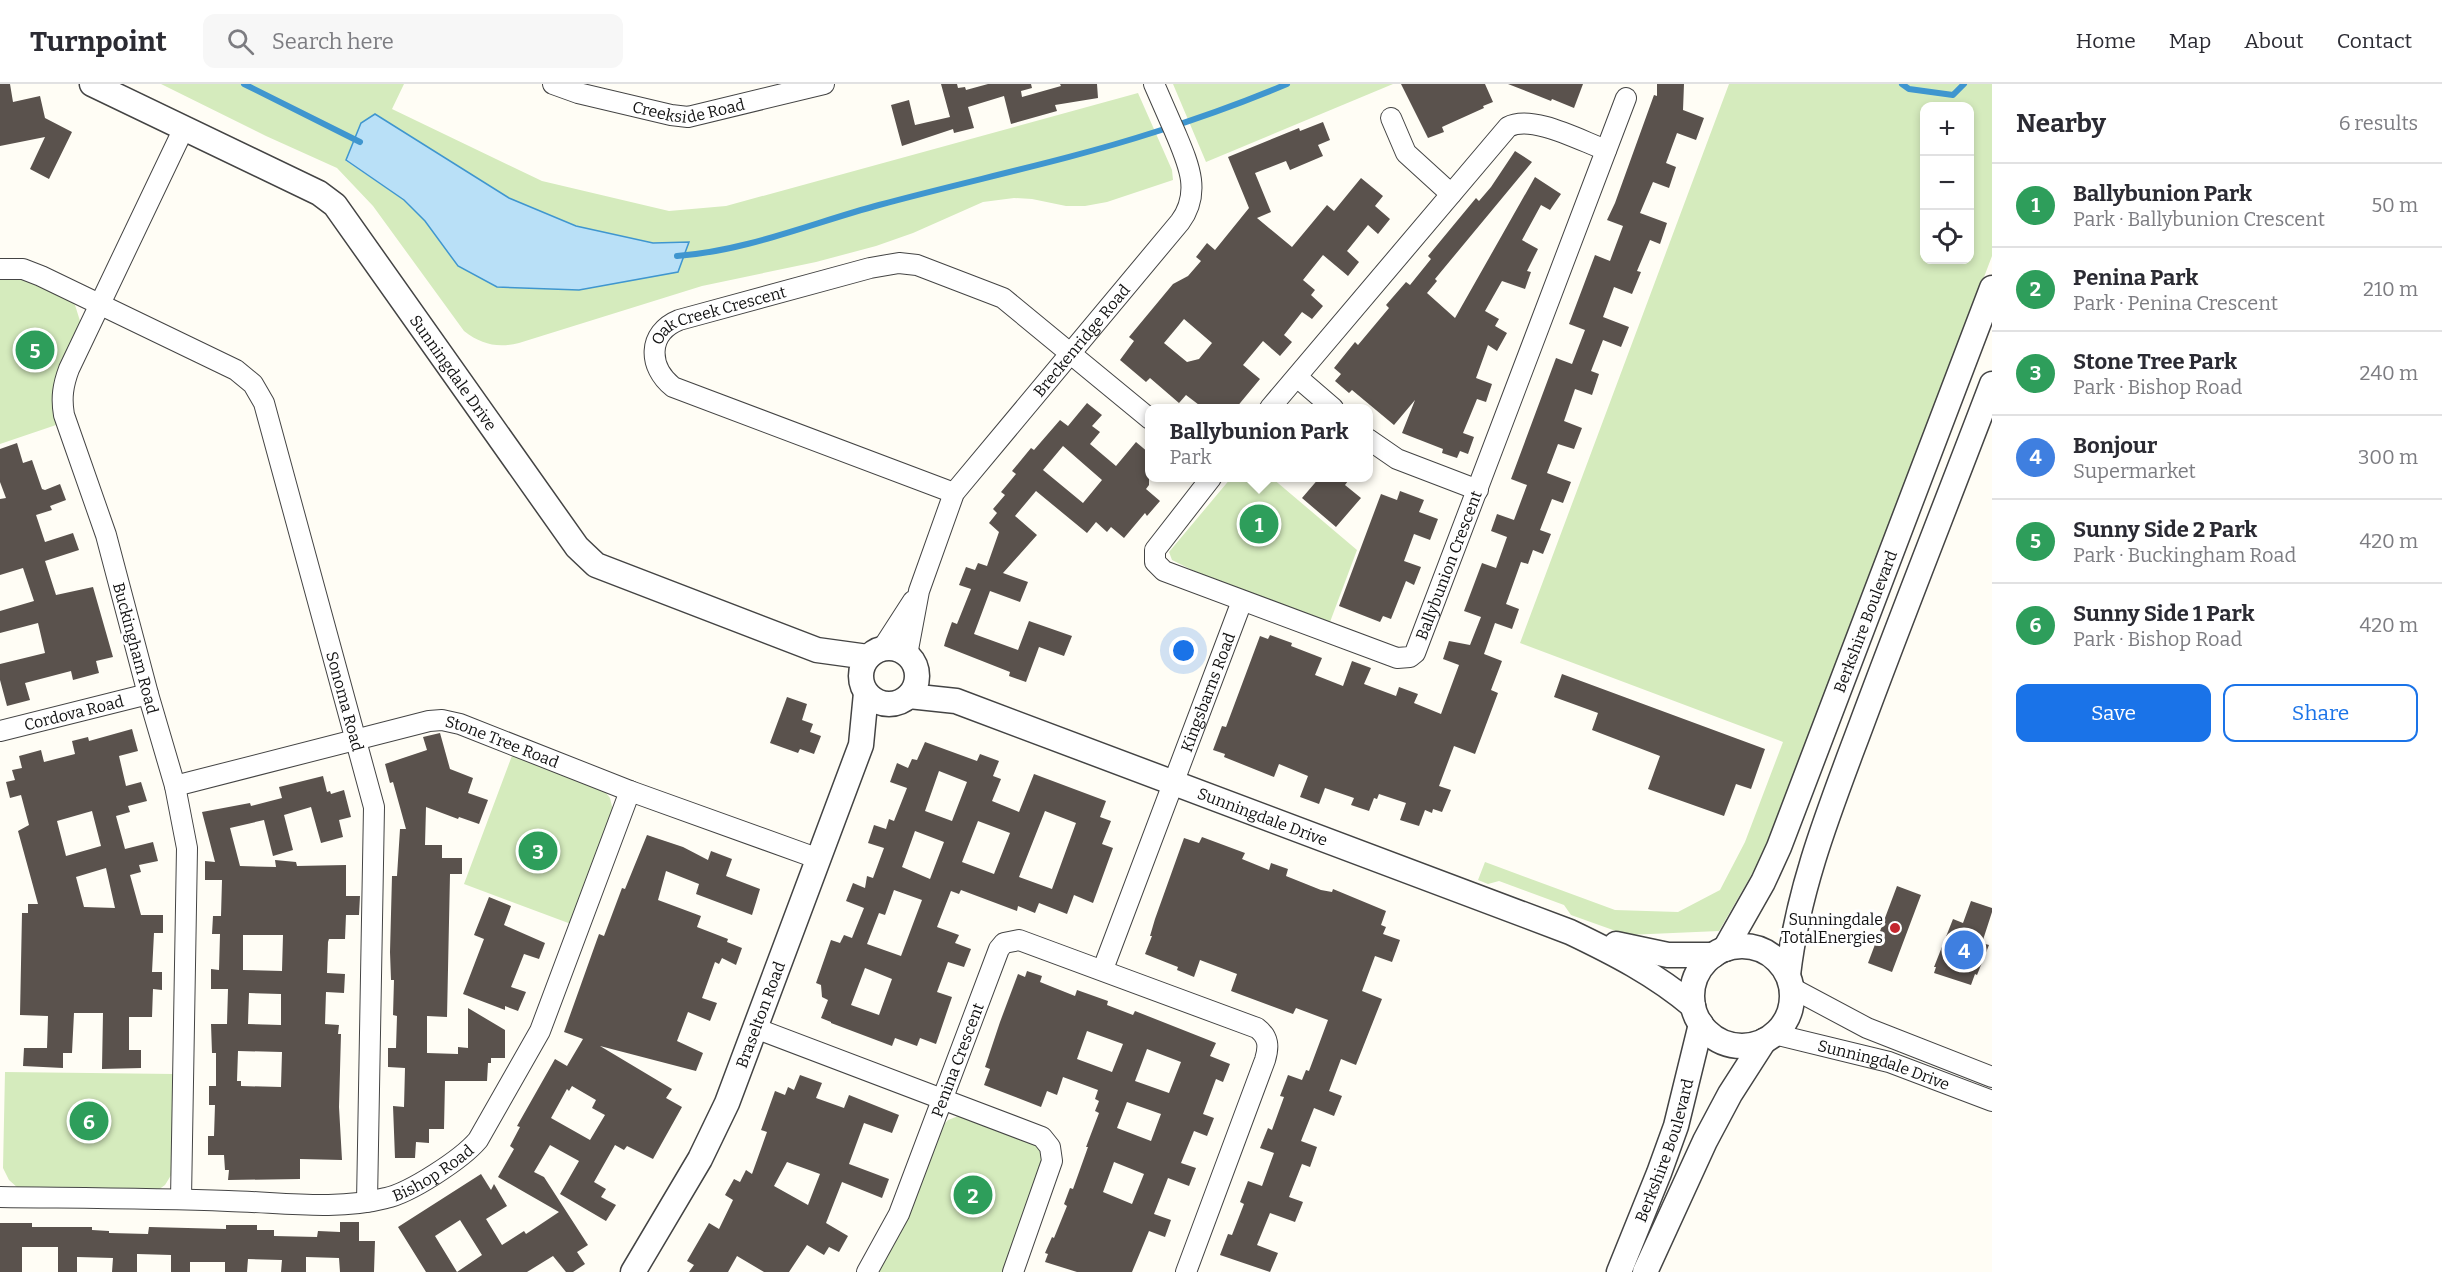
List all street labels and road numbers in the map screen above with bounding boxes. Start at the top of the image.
street label: Creekside Road [630,94,747,127]
street label: Breckenridge Road [1029,280,1134,401]
street label: Oak Creek Crescent [647,282,788,348]
street label: Sunningdale Drive [406,311,501,434]
street label: Ballybunion Crescent [1412,488,1486,643]
street label: Berkshire Boulevard [1830,547,1901,695]
street label: Buckingham Road [109,580,162,716]
street label: Kingsbarns Road [1177,630,1239,755]
street label: Sonoma Road [322,649,368,754]
street label: Cordova Road [22,691,126,735]
street label: Stone Tree Road [443,712,562,772]
street label: Sunningdale Drive [1195,784,1330,850]
street label: Braselton Road [732,958,789,1071]
street label: Penina Crescent [927,1000,988,1120]
street label: Sunningdale Drive [1816,1036,1952,1094]
street label: Berkshire Boulevard [1631,1076,1697,1225]
street label: Bishop Road [390,1140,478,1205]

